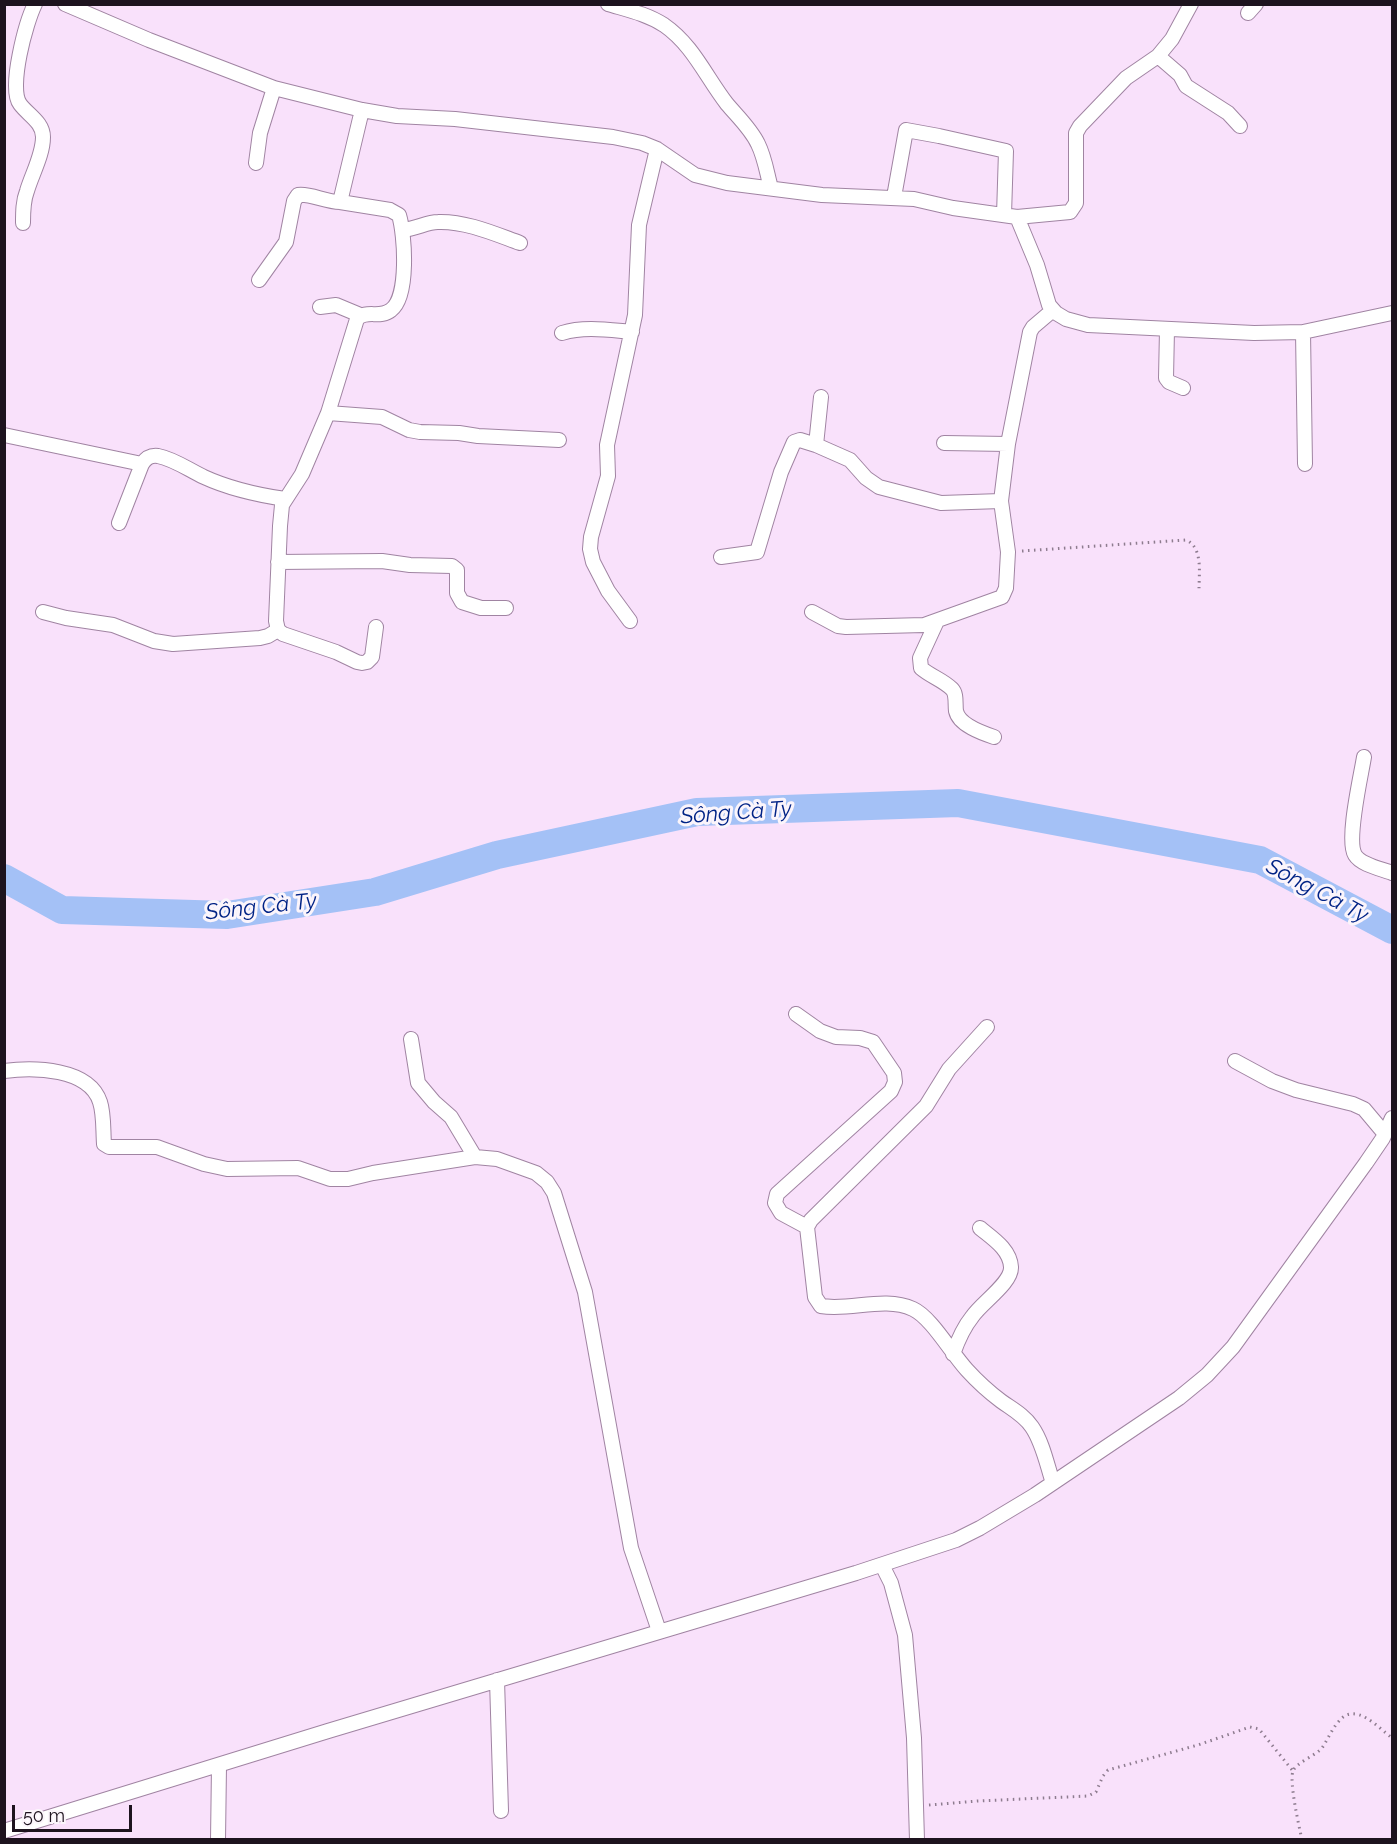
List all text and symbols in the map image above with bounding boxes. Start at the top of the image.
water label: Sông Cà Ty [680,796,792,830]
water label: Sông Cà Ty [1262,853,1372,929]
water label: Sông Cà Ty [204,888,318,926]
scale bar [15,1793,135,1831]
text: 50 m [23,1805,65,1826]

